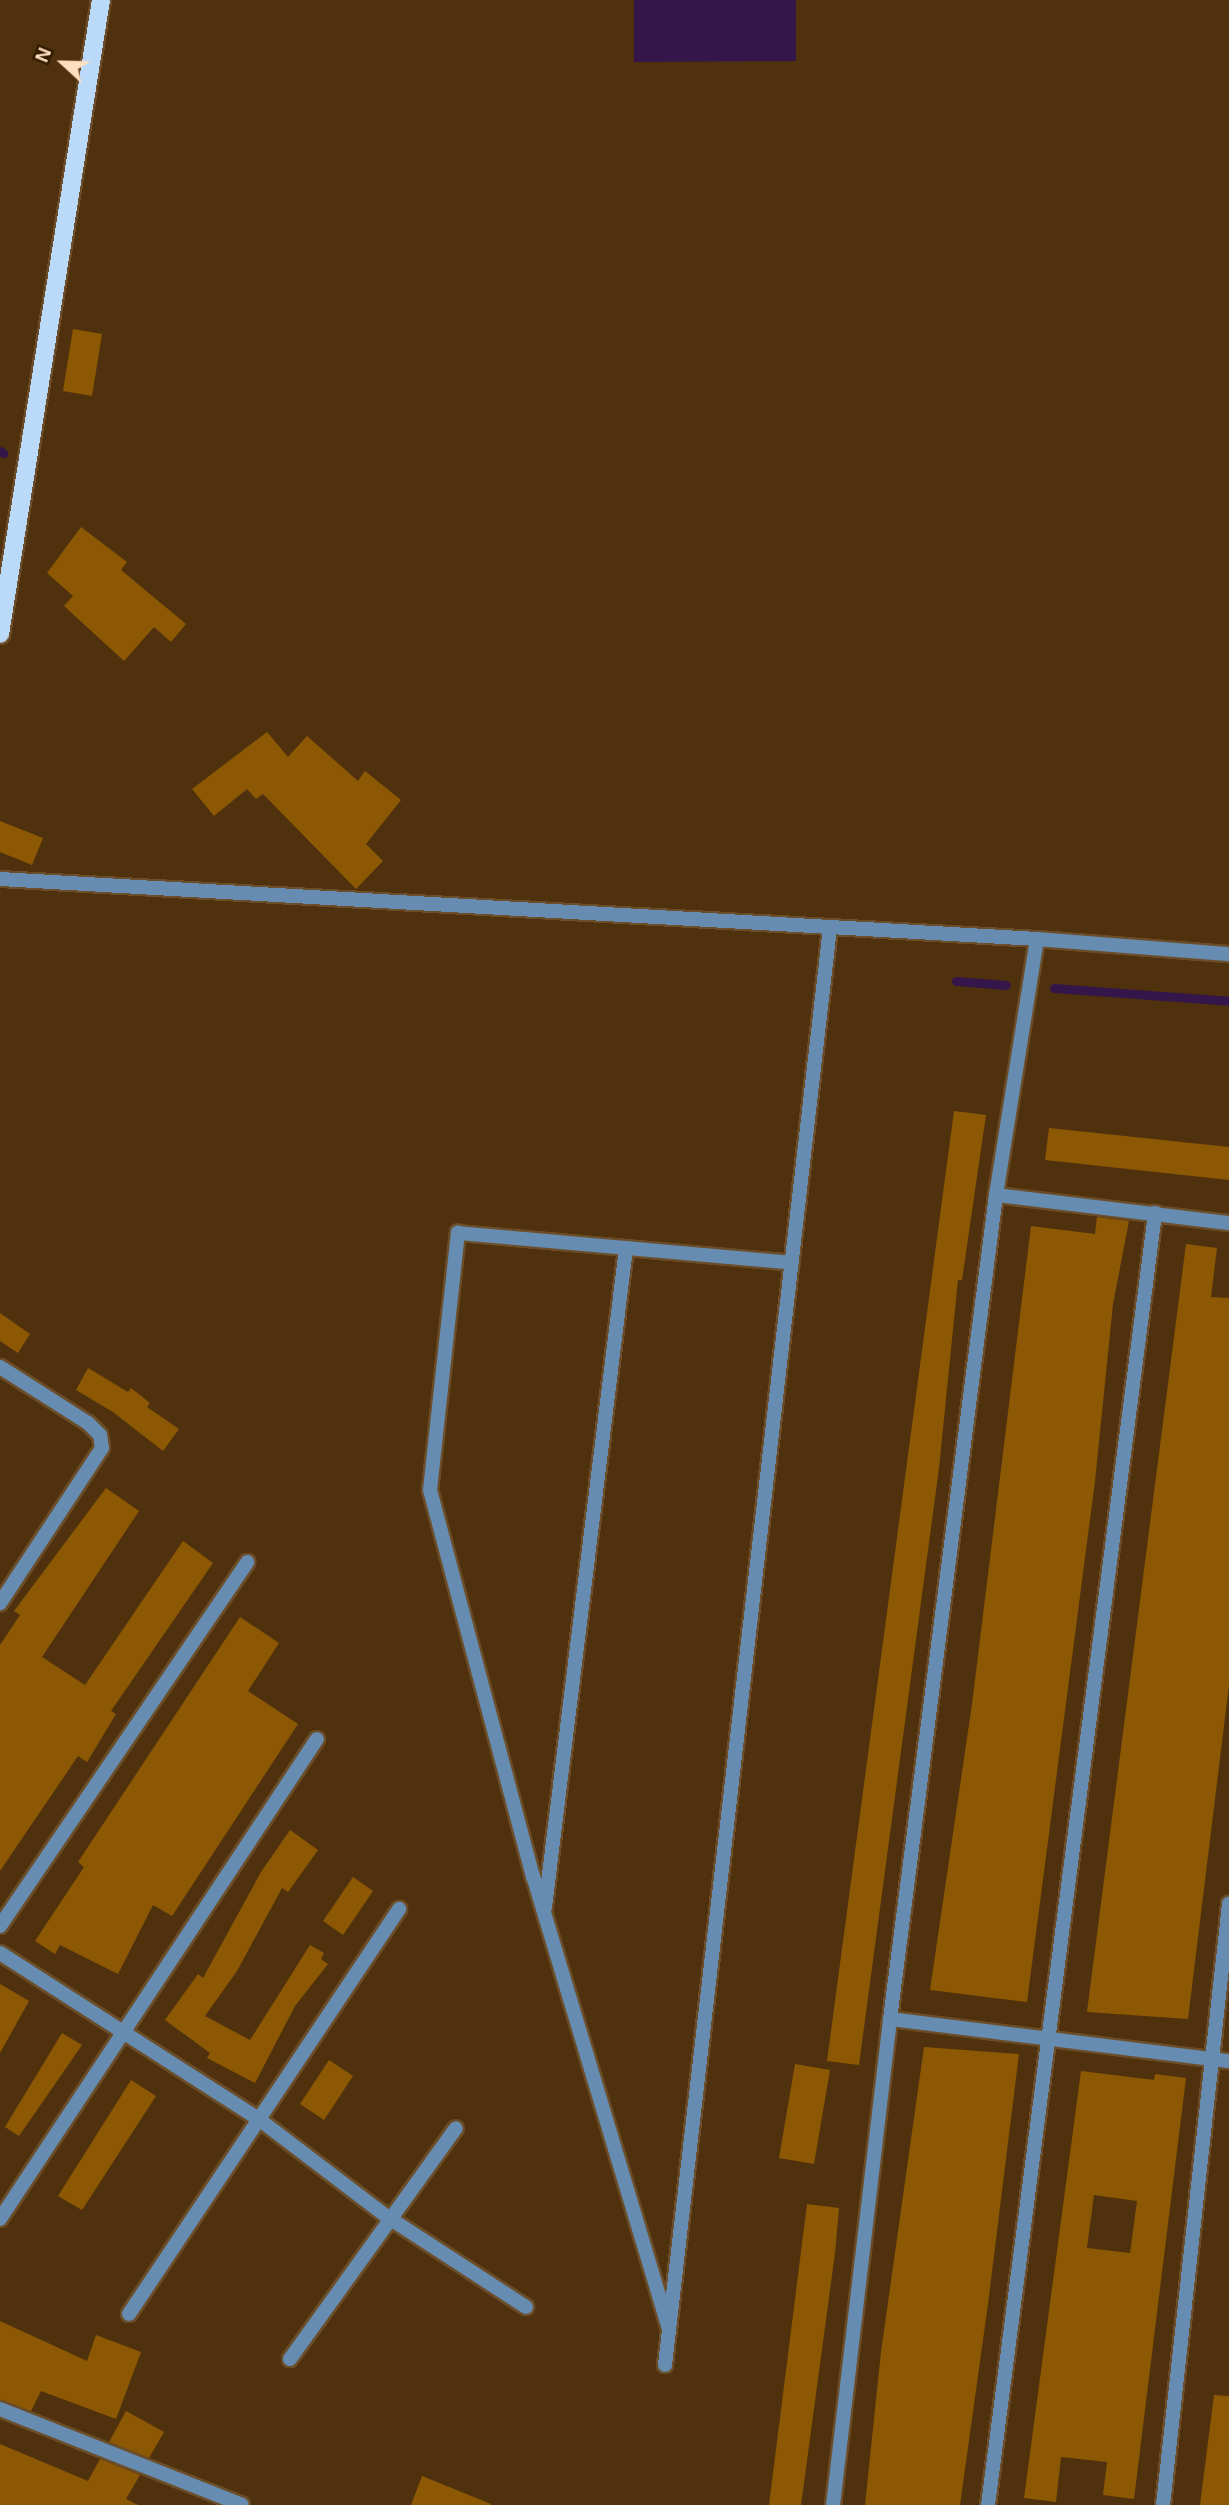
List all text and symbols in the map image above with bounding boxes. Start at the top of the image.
north arrow [28,28,98,98]
text: N [31,45,55,65]

